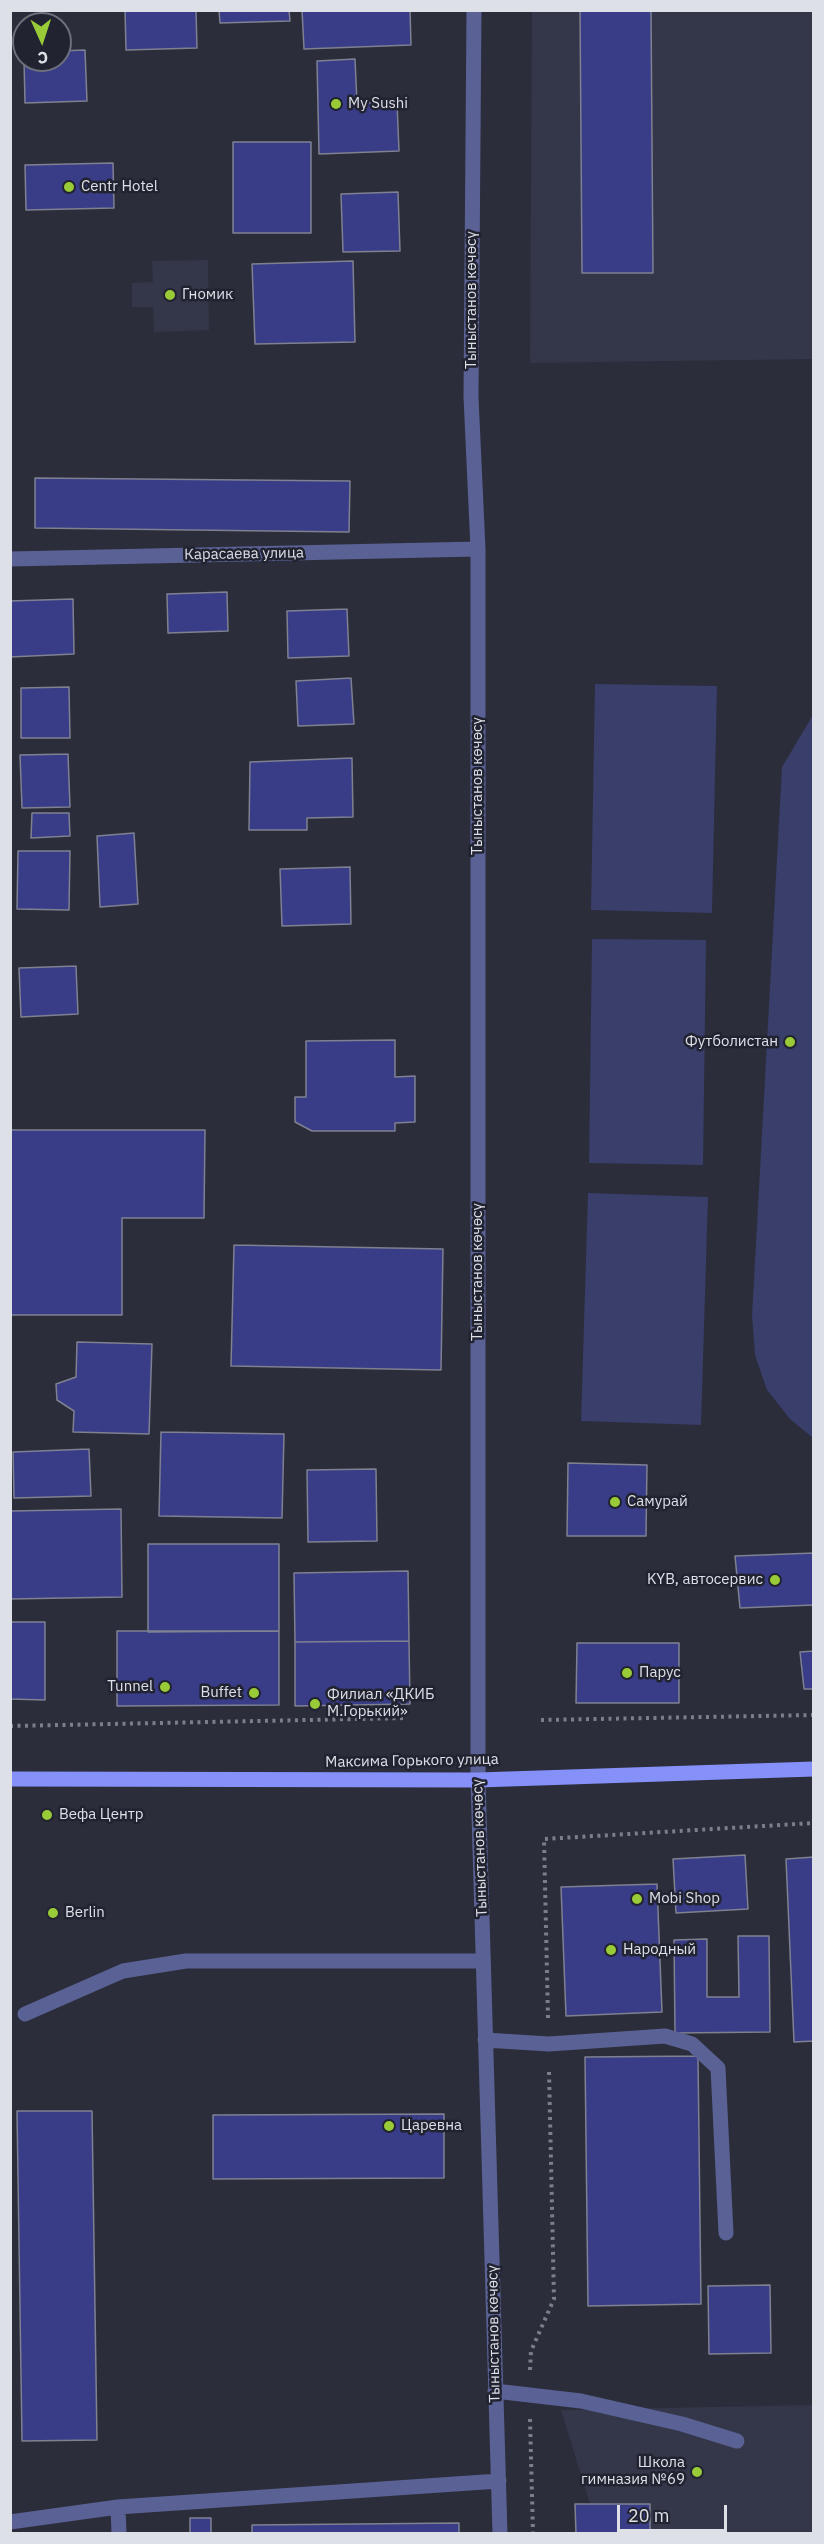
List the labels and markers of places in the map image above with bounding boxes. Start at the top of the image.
place label: My Sushi [348,95,408,113]
marker: My Sushi [329,97,343,111]
place label: Centr Hotel [81,178,158,196]
marker: Centr Hotel [62,180,76,194]
place label: Гномик [182,286,233,304]
marker: Гномик [163,288,177,302]
place label: Футболистан [685,1033,778,1051]
marker: Футболистан [783,1035,797,1049]
place label: Самурай [627,1493,688,1511]
marker: Самурай [608,1495,622,1509]
place label: KYB, автосервис [647,1571,763,1589]
marker: KYB, автосервис [768,1573,782,1587]
place label: Парус [639,1664,681,1682]
marker: Парус [620,1666,634,1680]
place label: Tunnel [107,1678,153,1696]
marker: Tunnel [158,1680,172,1694]
place label: Buffet [201,1684,242,1702]
marker: Buffet [247,1686,261,1700]
place label: Филиал «ДКИБ М.Горький» [327,1686,434,1721]
marker: Филиал «ДКИБ М.Горький» [308,1697,322,1711]
place label: Вефа Центр [59,1806,144,1824]
marker: Вефа Центр [40,1808,54,1822]
place label: Mobi Shop [649,1890,720,1908]
marker: Mobi Shop [630,1892,644,1906]
place label: Berlin [65,1904,105,1922]
marker: Berlin [46,1906,60,1920]
place label: Народный [623,1941,696,1959]
marker: Народный [604,1943,618,1957]
place label: Царевна [401,2117,462,2135]
marker: Царевна [382,2119,396,2133]
place label: Школа гимназия №69 [581,2454,685,2489]
marker: Школа гимназия №69 [690,2465,704,2479]

